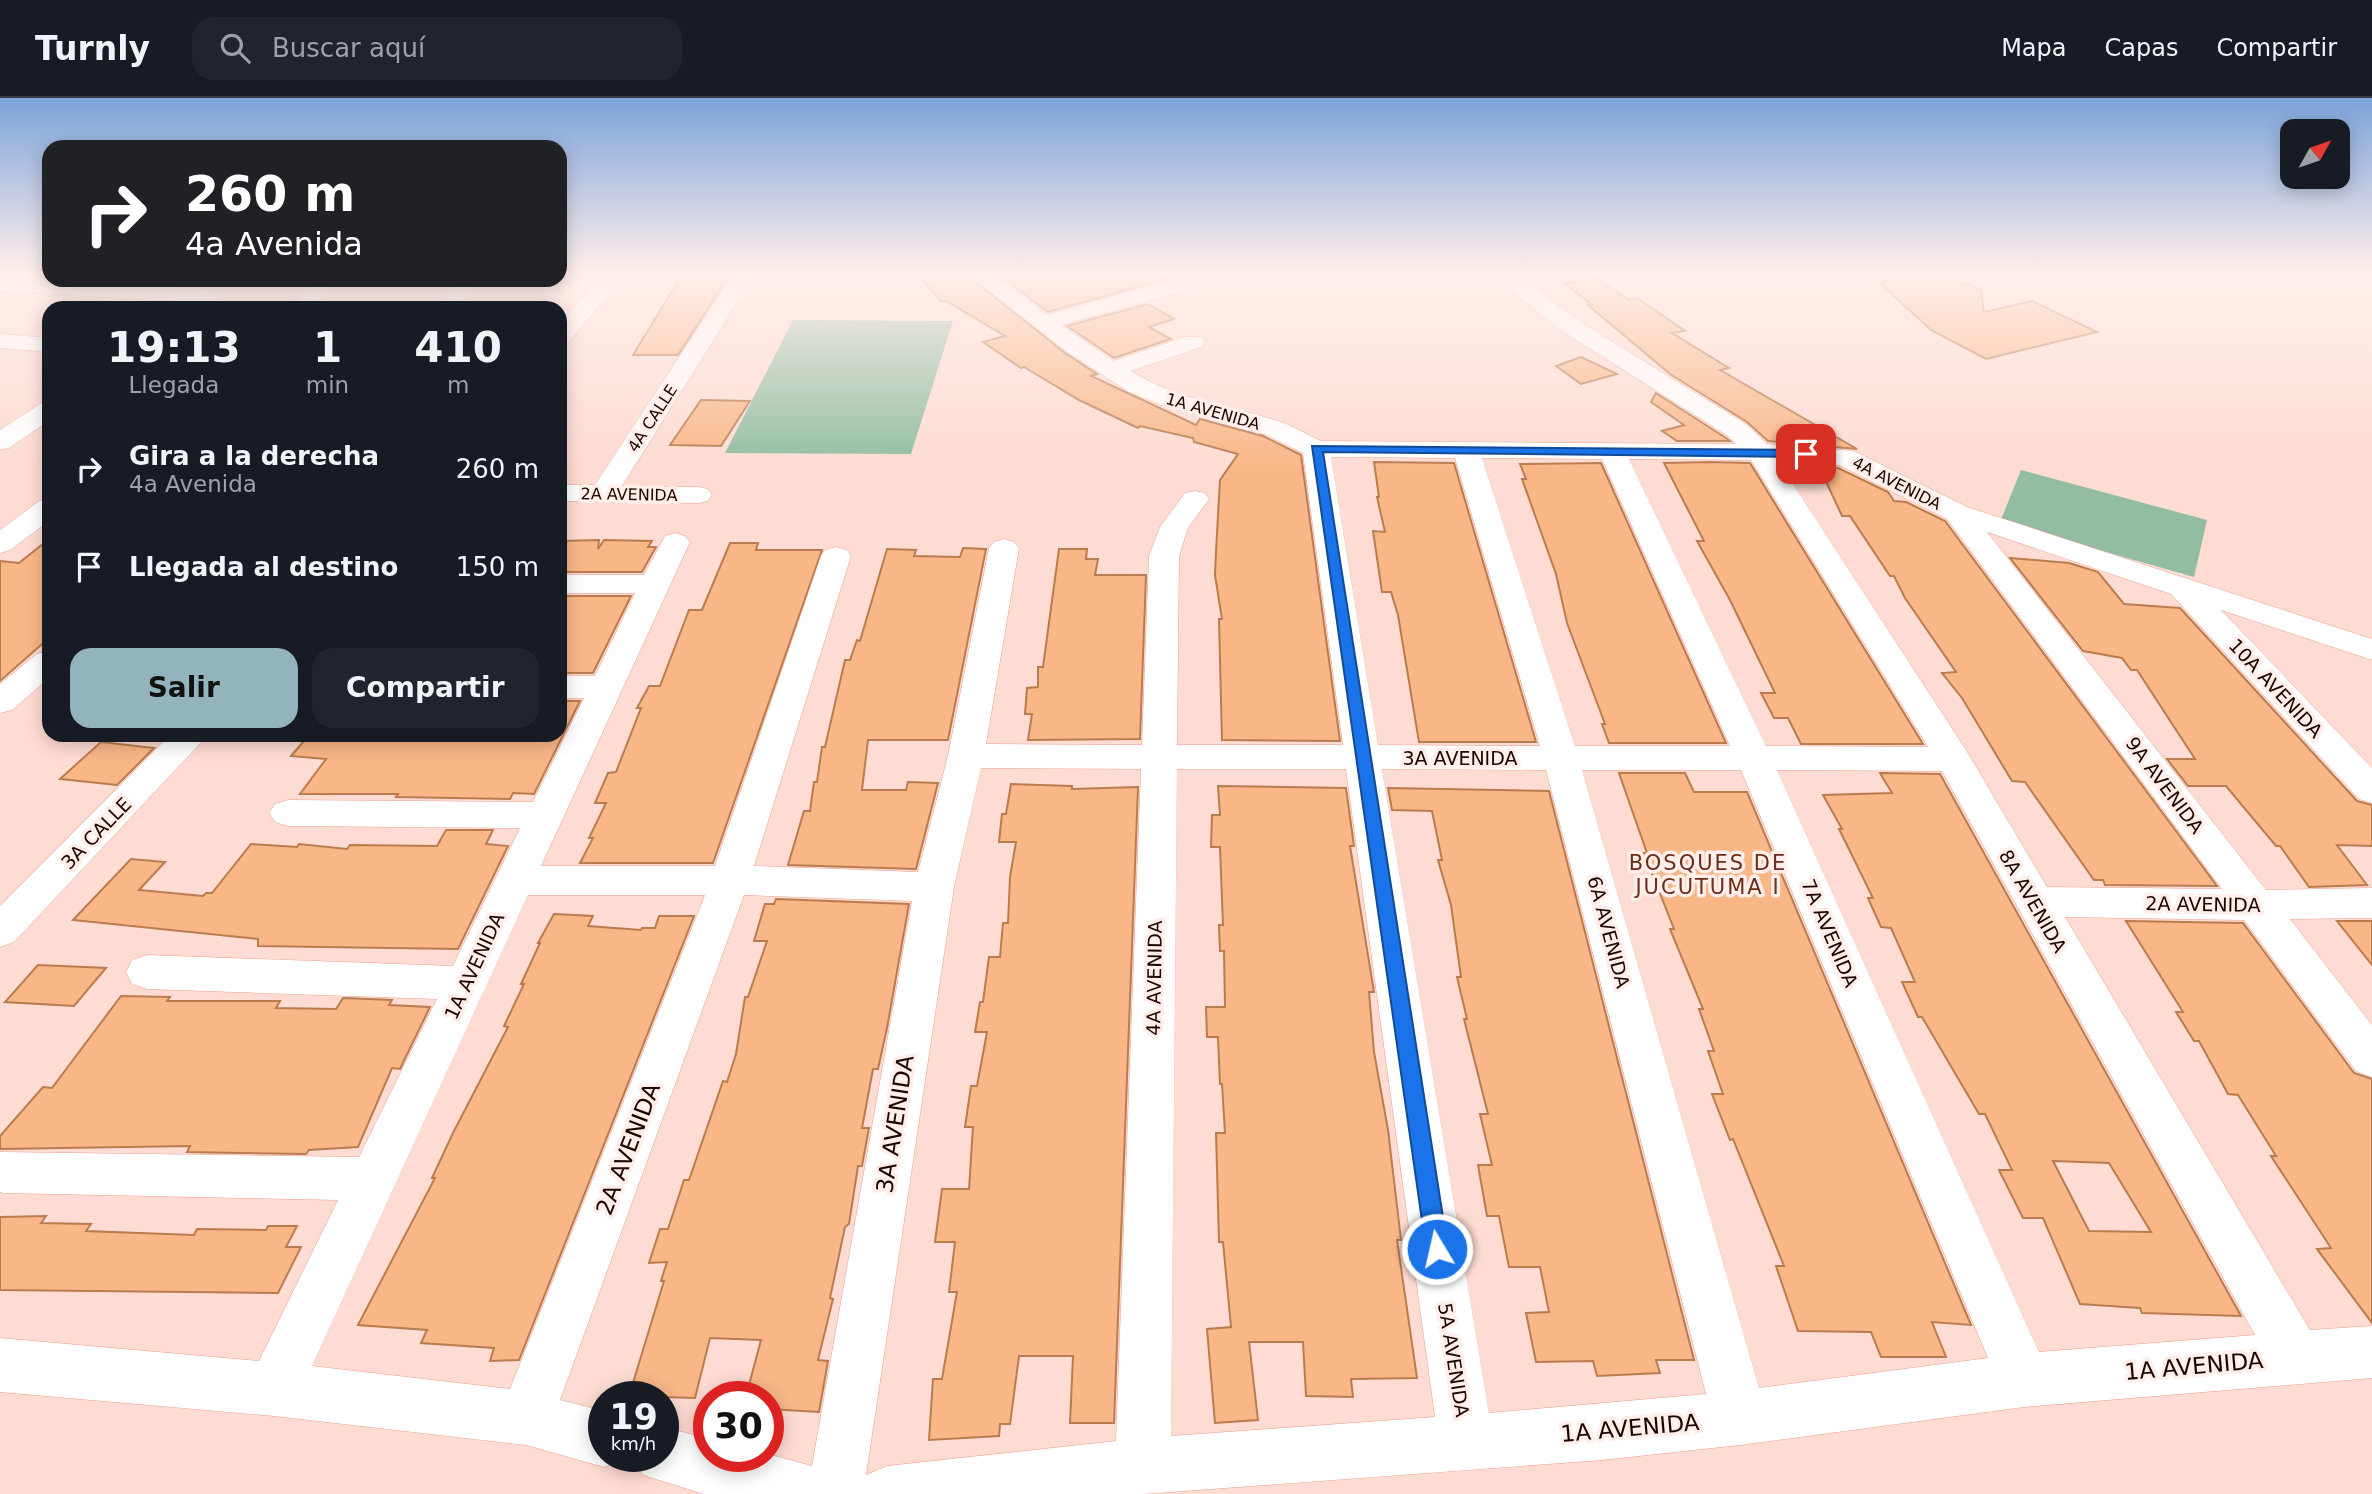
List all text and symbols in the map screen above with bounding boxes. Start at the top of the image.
search box [192,17,682,80]
text: Turnly [35,29,150,68]
icon: search [216,29,254,67]
text: Buscar aquí [272,33,425,63]
text: Mapa [2001,34,2067,62]
text: Capas [2105,34,2178,62]
text: Compartir [2216,34,2337,62]
north arrow [2280,119,2350,189]
map controls [2280,119,2350,189]
text: 260 m [185,166,355,223]
icon: right [70,168,161,259]
text: 4a Avenida [185,225,363,263]
text: 19:13 [107,323,241,372]
text: 1 [313,323,342,372]
text: 410 [414,323,502,372]
text: Llegada [129,372,219,398]
text: min [306,372,349,398]
text: m [447,372,469,398]
street label: 4A CALLE [624,381,681,455]
street label: 1A AVENIDA [1164,389,1262,434]
pin [1776,424,1836,484]
icon: arrive [1787,435,1825,473]
text: Gira a la derecha [129,441,379,471]
icon: right [70,450,108,488]
street label: 4A AVENIDA [1849,453,1944,514]
text: 260 m [456,454,539,484]
text: 4a Avenida [129,471,257,497]
street label: 2A AVENIDA [580,484,678,505]
icon: arrive [70,548,108,586]
text: Llegada al destino [129,552,398,582]
text: 150 m [456,552,539,582]
street label: 10A AVENIDA [2225,634,2327,742]
button: Salir [70,648,298,728]
button: Compartir [312,648,539,728]
street label: 9A AVENIDA [2122,732,2208,838]
street label: 3A AVENIDA [1402,747,1518,769]
street label: 3A CALLE [57,793,135,873]
street label: 8A AVENIDA [1995,846,2071,956]
district label: BOSQUES DE JUCUTUMA I [1629,851,1787,899]
street label: 6A AVENIDA [1583,874,1635,990]
street label: 7A AVENIDA [1797,876,1863,990]
street label: 2A AVENIDA [2145,892,2261,916]
street label: 1A AVENIDA [440,909,508,1023]
street label: 4A AVENIDA [1142,920,1166,1036]
street label: 3A AVENIDA [871,1053,919,1195]
street label: 2A AVENIDA [591,1079,665,1219]
position arrow [1400,1212,1474,1286]
street label: 5A AVENIDA [1434,1301,1474,1419]
street label: 1A AVENIDA [2124,1347,2265,1385]
speed limit sign: 30 [693,1381,784,1472]
text: 19 [609,1397,658,1437]
street label: 1A AVENIDA [1560,1409,1701,1447]
text: km/h [611,1433,656,1454]

